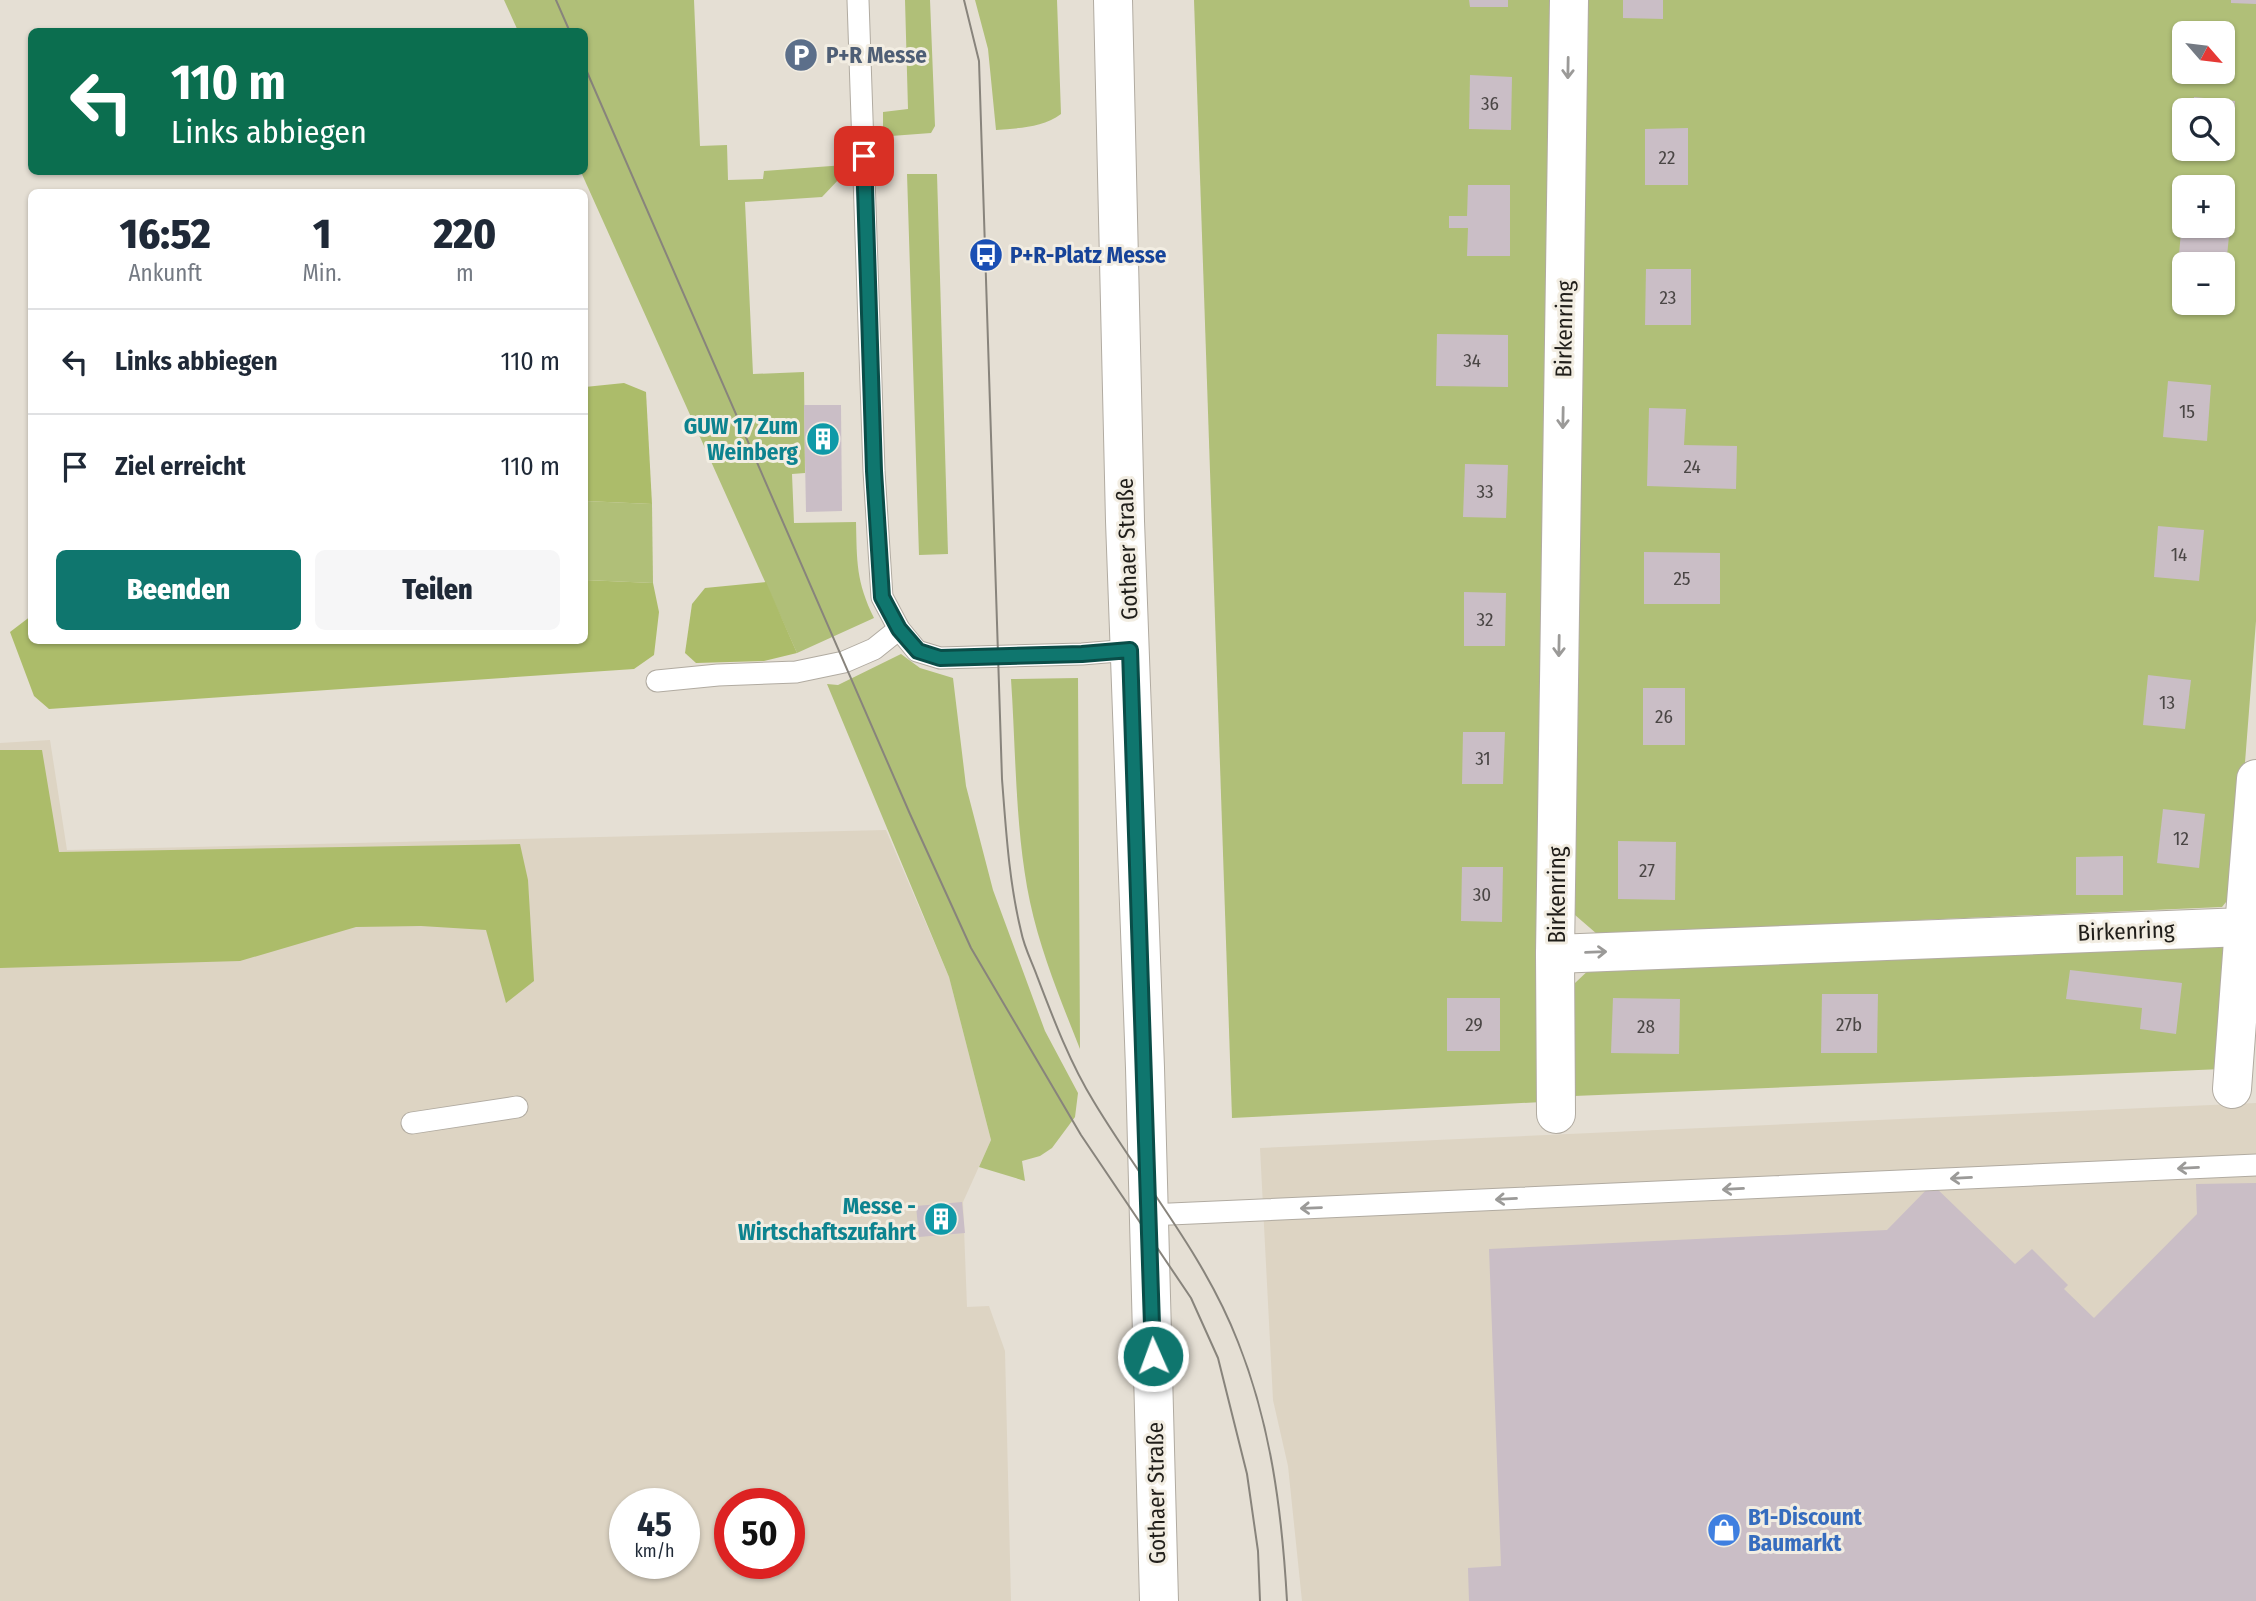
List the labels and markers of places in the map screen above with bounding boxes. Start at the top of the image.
parking icon: P+R Messe [782,36,820,74]
place label: P+R Messe [826,41,927,69]
pin [834,126,894,186]
bus stop icon: P+R-Platz Messe [967,236,1005,274]
place label: P+R-Platz Messe [1010,241,1167,269]
place label: GUW 17 Zum Weinberg [684,412,799,466]
building icon: GUW 17 Zum Weinberg [804,420,842,458]
place label: Messe - Wirtschaftszufahrt [738,1192,917,1246]
building icon: Messe - Wirtschaftszufahrt [922,1200,960,1238]
place label: B1-Discount Baumarkt [1748,1503,1863,1557]
shop icon: B1-Discount Baumarkt [1705,1511,1743,1549]

